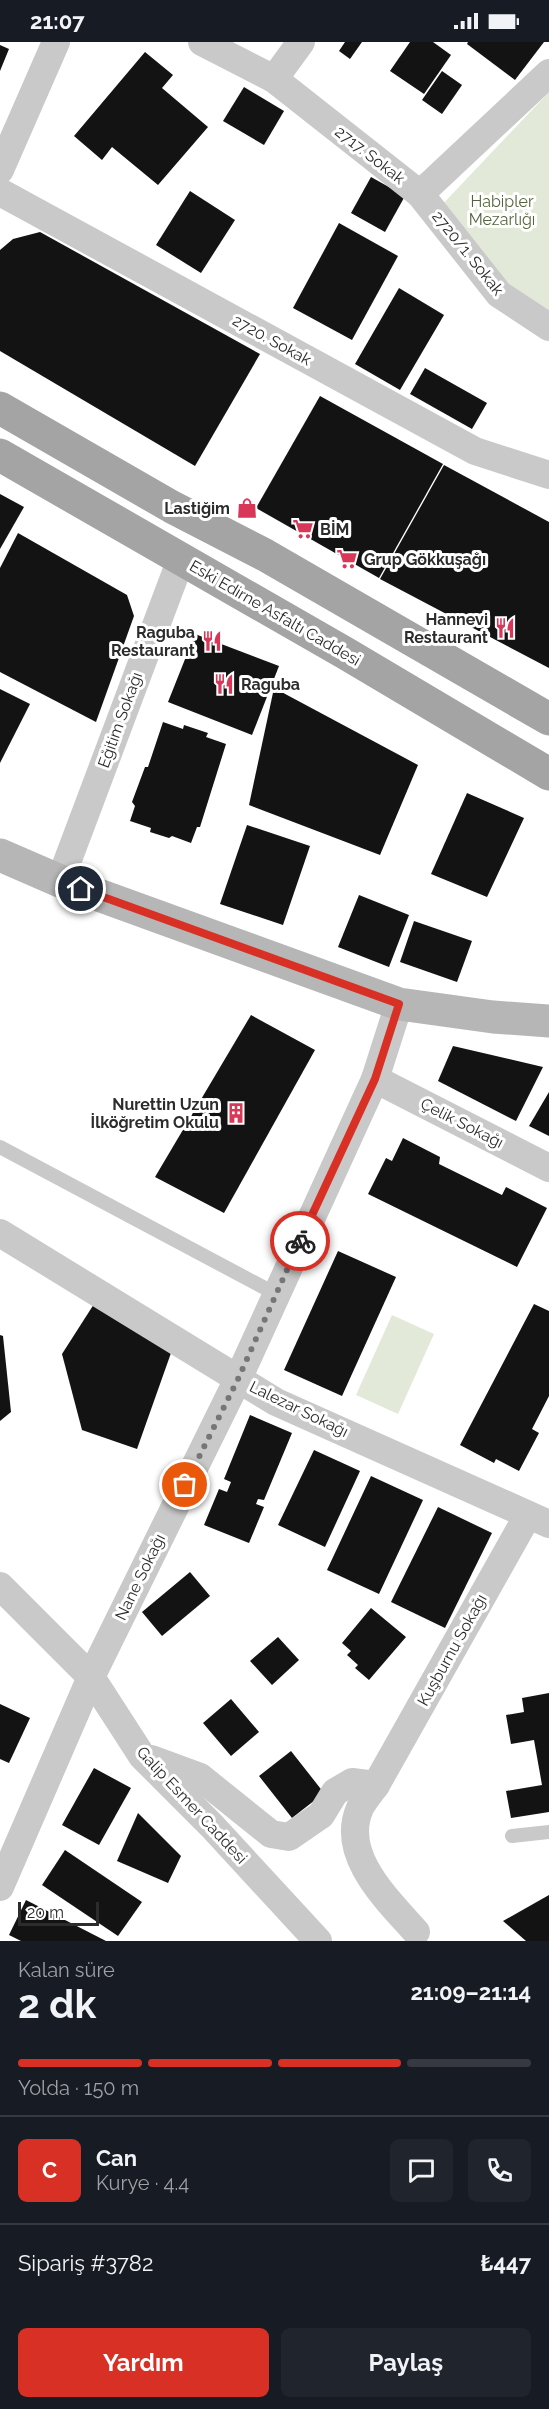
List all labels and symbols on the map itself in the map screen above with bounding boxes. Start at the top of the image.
street label: 2717. Sokak [331,122,409,188]
park label: Habipler Mezarlığı [469,192,535,229]
street label: 2720/1. Sokak [428,207,508,299]
street label: 2720. Sokak [229,311,315,370]
shop icon: Lastiğim [235,496,259,520]
place label: Lastiğim [164,499,230,518]
supermarket icon: BİM [291,517,315,541]
place label: BİM [320,519,349,539]
supermarket icon: Grup Gökkuşağı [335,547,359,571]
place label: Grup Gökkuşağı [364,550,486,569]
street label: Eski Edirne Asfaltı Caddesi [186,556,364,670]
place label: Hannevi Restaurant [404,610,488,647]
restaurant icon: Hannevi Restaurant [493,616,517,640]
place label: Raguba Restaurant [111,623,195,660]
restaurant icon: Raguba Restaurant [200,629,224,653]
street label: Eğitim Sokağı [94,670,146,770]
restaurant icon: Raguba [212,672,236,696]
place label: Raguba [241,675,300,694]
pin [55,863,106,914]
street label: Çelik Sokağı [417,1094,507,1152]
place label: Nurettin Uzun İlköğretim Okulu [91,1095,219,1132]
building icon: Nurettin Uzun İlköğretim Okulu [224,1101,248,1125]
courier [270,1211,330,1271]
street label: Lalezar Sokağı [247,1377,351,1441]
pin [159,1459,210,1510]
street label: Nane Sokağı [111,1531,169,1623]
street label: Kuşburnu Sokağı [413,1591,491,1709]
street label: Galip Esmer Caddesi [133,1743,251,1867]
scale bar [18,1899,99,1926]

